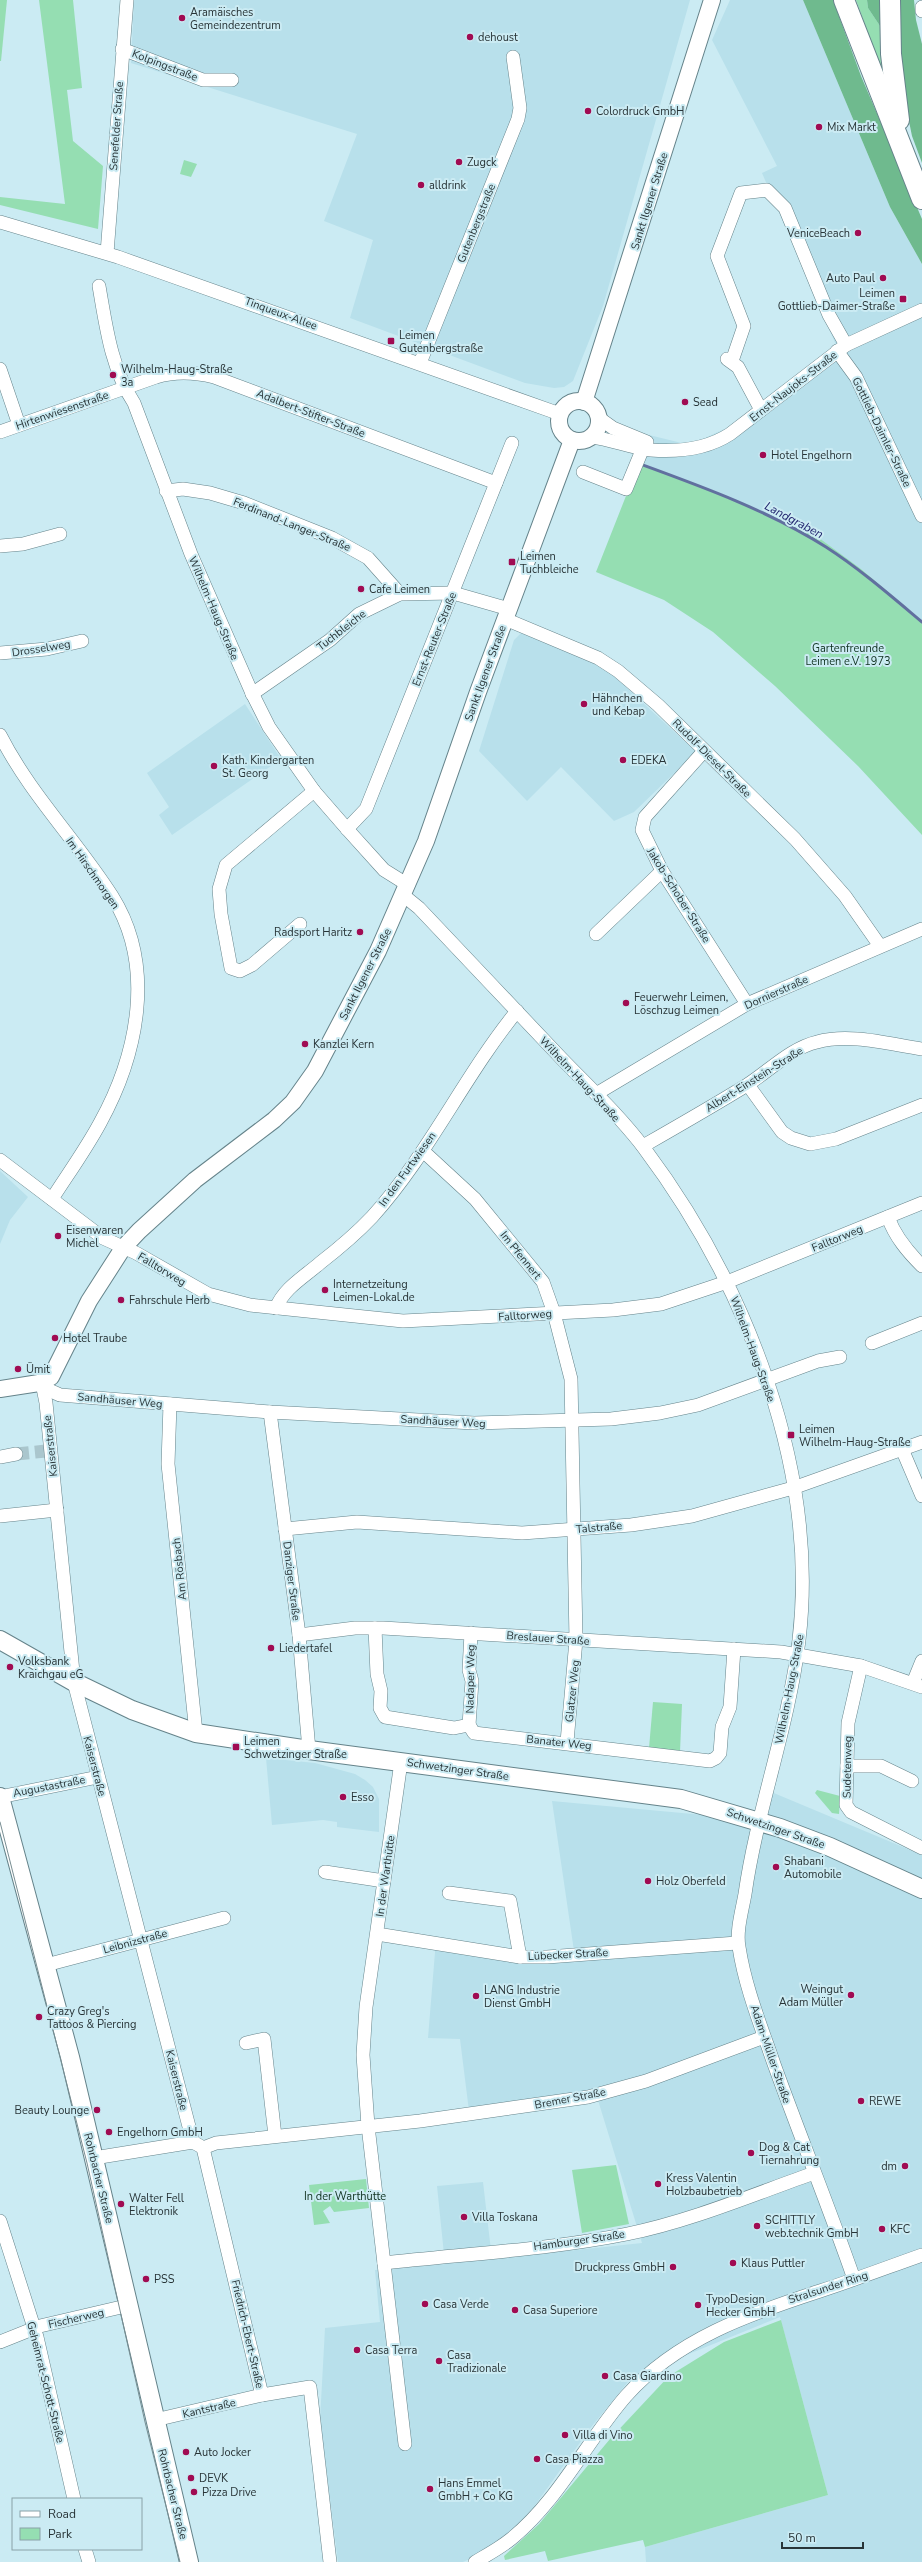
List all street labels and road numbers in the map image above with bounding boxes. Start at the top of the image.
street label: Kolpingstraße [130,46,200,85]
street label: Senefelder Straße [106,81,127,171]
street label: Sankt Ilgener Straße [628,151,671,252]
street label: Gutenbergstraße [454,181,499,265]
street label: Tinqueux-Allee [243,293,319,334]
street label: Ernst-Naujoks-Straße [746,347,840,425]
street label: Gottlieb-Daimler-Straße [848,375,915,490]
street label: Adalbert-Stifter-Straße [254,386,368,441]
street label: Hirtenwiesenstraße [14,387,111,433]
street label: Ferdinand-Langer-Straße [231,494,353,555]
street label: Wilhelm-Haug-Straße [185,554,242,663]
street label: Ernst-Reuter-Straße [409,590,460,688]
street label: Tuchbleiche [314,606,369,654]
street label: Sankt Ilgener Straße [461,623,510,723]
street label: Drosselweg [11,636,71,661]
street label: Rudolf-Diesel-Straße [669,716,754,801]
street label: Im Hirschmorgen [62,834,123,912]
street label: Jakob-Schober-Straße [643,844,714,946]
street label: Sankt Ilgener Straße [336,926,395,1023]
street label: Dornierstraße [742,972,811,1013]
street label: Wilhelm-Haug-Straße [536,1033,623,1125]
street label: Albert-Einstein-Straße [703,1043,806,1116]
street label: In den Furtwiesen [375,1129,439,1210]
street label: Falltorweg [809,1221,865,1255]
street label: Im Pfennert [497,1228,545,1283]
street label: Falltorweg [135,1249,189,1290]
street label: Wilhelm-Haug-Straße [726,1294,779,1404]
street label: Falltorweg [498,1306,552,1325]
street label: Sandhäuser Weg [77,1389,163,1412]
street label: Sandhäuser Weg [400,1412,486,1431]
street label: Kaiserstraße [40,1414,61,1477]
street label: Talstraße [575,1518,623,1537]
street label: Am Rösbach [169,1537,190,1601]
street label: Danziger Straße [279,1541,304,1622]
street label: Breslauer Straße [506,1628,590,1649]
street label: Wilhelm-Haug-Straße [771,1633,808,1745]
street label: Nadaper Weg [462,1644,479,1714]
street label: Glatzer Weg [562,1659,583,1723]
street label: Banater Weg [526,1732,592,1753]
street label: Kaiserstraße [79,1734,110,1798]
street label: Sudetenweg [839,1736,856,1798]
street label: Schwetzinger Straße [406,1755,510,1784]
street label: Augustastraße [12,1772,87,1801]
street label: Schwetzinger Straße [725,1805,827,1852]
street label: In der Warthütte [372,1834,399,1918]
street label: Leibnizstraße [101,1926,169,1957]
street label: Lübecker Straße [528,1945,609,1964]
street label: Adam-Müller-Straße [747,2003,794,2106]
street label: Kaiserstraße [162,2048,191,2112]
street label: Bremer Straße [533,2084,607,2113]
street label: Rohrbacher Straße [80,2131,117,2225]
street label: Hamburger Straße [532,2227,626,2254]
street label: Stralsunder Ring [786,2268,870,2307]
street label: Friedrich-Ebert-Straße [228,2278,267,2390]
street label: Fischerweg [47,2305,105,2332]
street label: Geheimrat-Schott-Straße [23,2320,68,2445]
street label: Kantstraße [181,2395,237,2422]
street label: Rohrbacher Straße [154,2447,191,2541]

